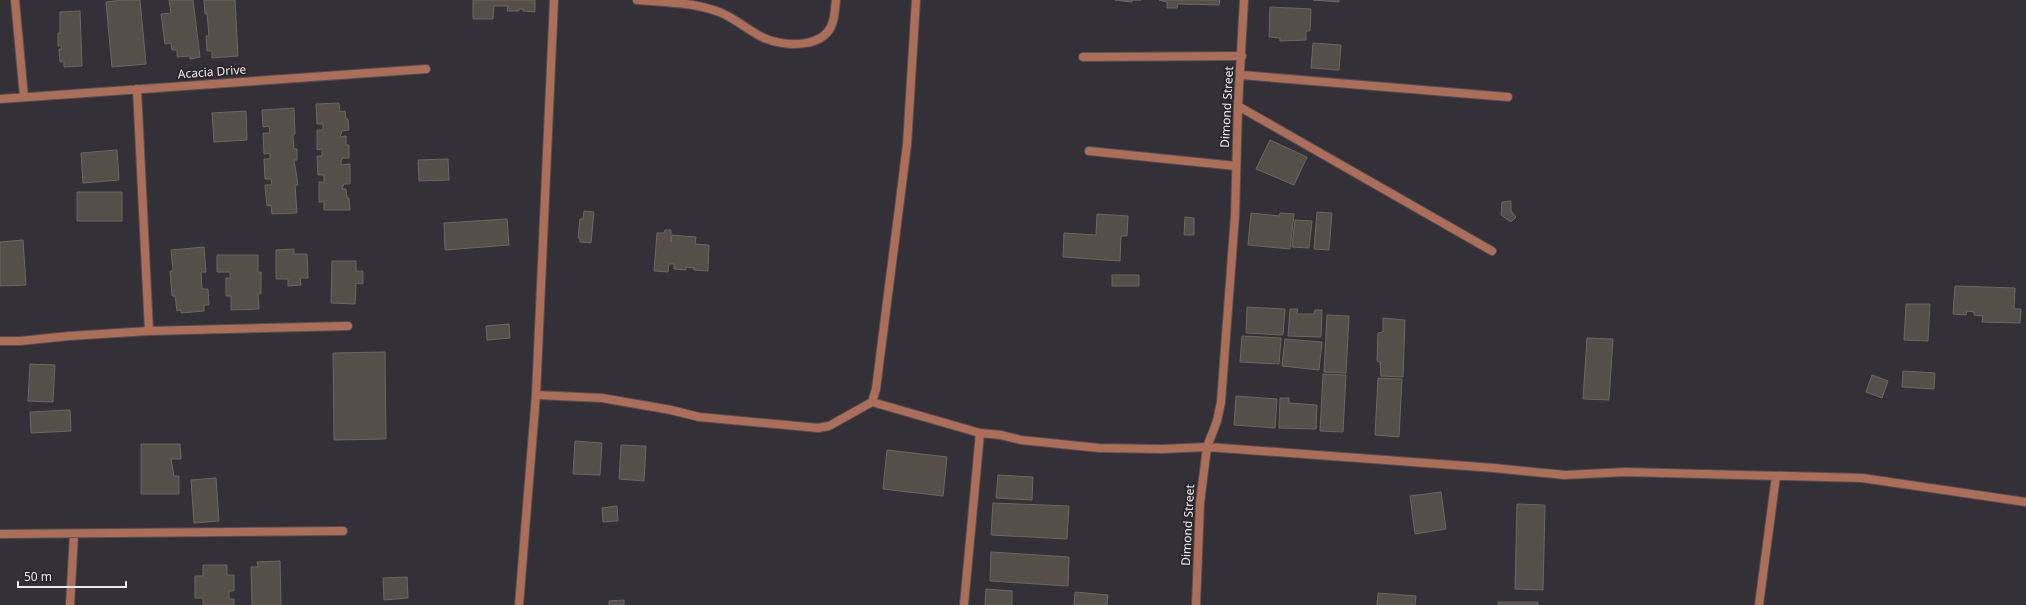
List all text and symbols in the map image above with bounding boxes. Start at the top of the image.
street label: Acacia Drive [177,61,247,82]
street label: Dimond Street [1216,65,1237,148]
street label: Dimond Street [1177,483,1198,566]
scale bar [18,563,126,589]
text: 50 m [24,568,52,585]

